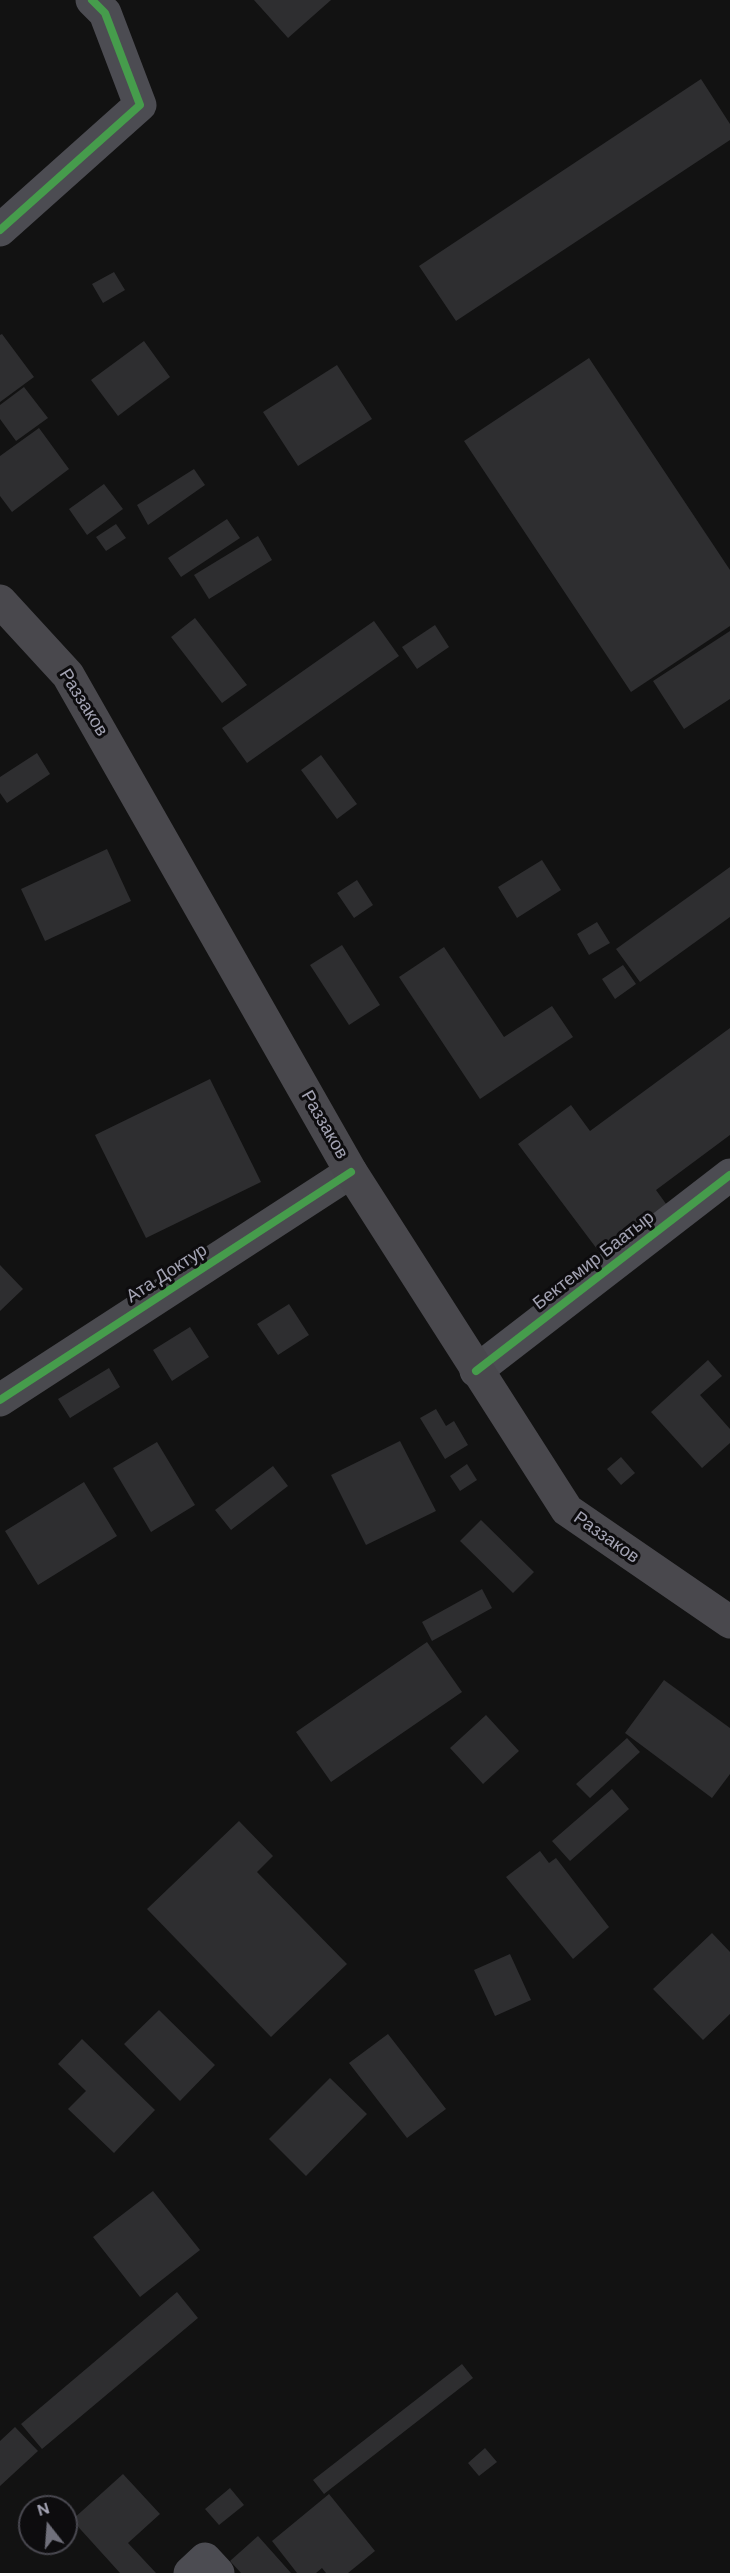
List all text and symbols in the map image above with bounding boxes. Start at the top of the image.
street label: Раззаков [54,665,112,741]
street label: Раззаков [296,1087,352,1163]
street label: Бектемир Баатыр [529,1207,659,1315]
street label: Ата Доктур [122,1240,212,1308]
street label: Раззаков [569,1508,643,1568]
north arrow [18,2495,78,2555]
text: N [35,2497,52,2521]

